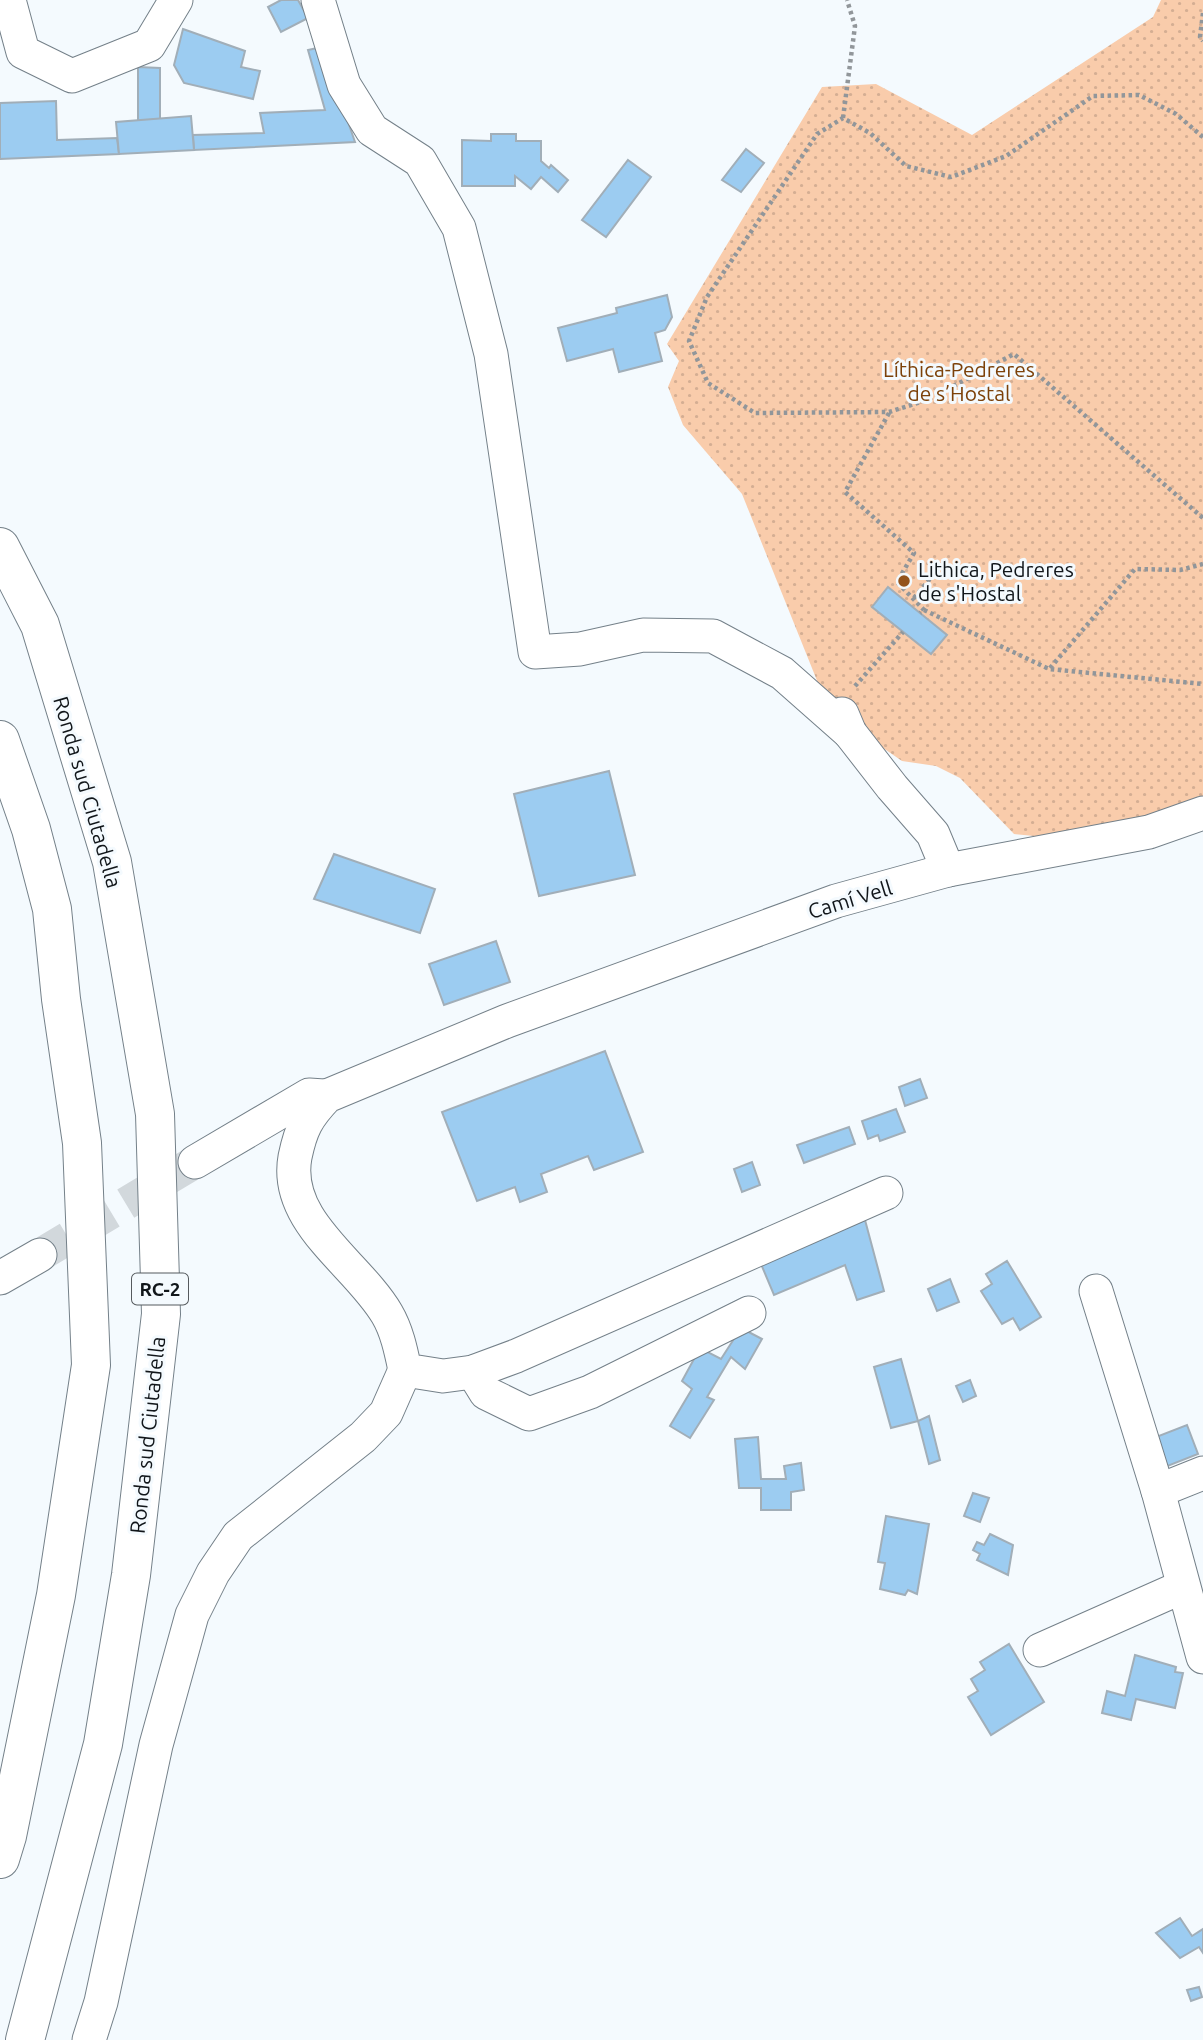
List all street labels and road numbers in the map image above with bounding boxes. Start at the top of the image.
street label: Ronda sud Ciutadella [49,693,127,891]
street label: Camí Vell [805,875,895,923]
road number: RC-2 [132,1274,188,1304]
street label: Ronda sud Ciutadella [125,1335,169,1535]

